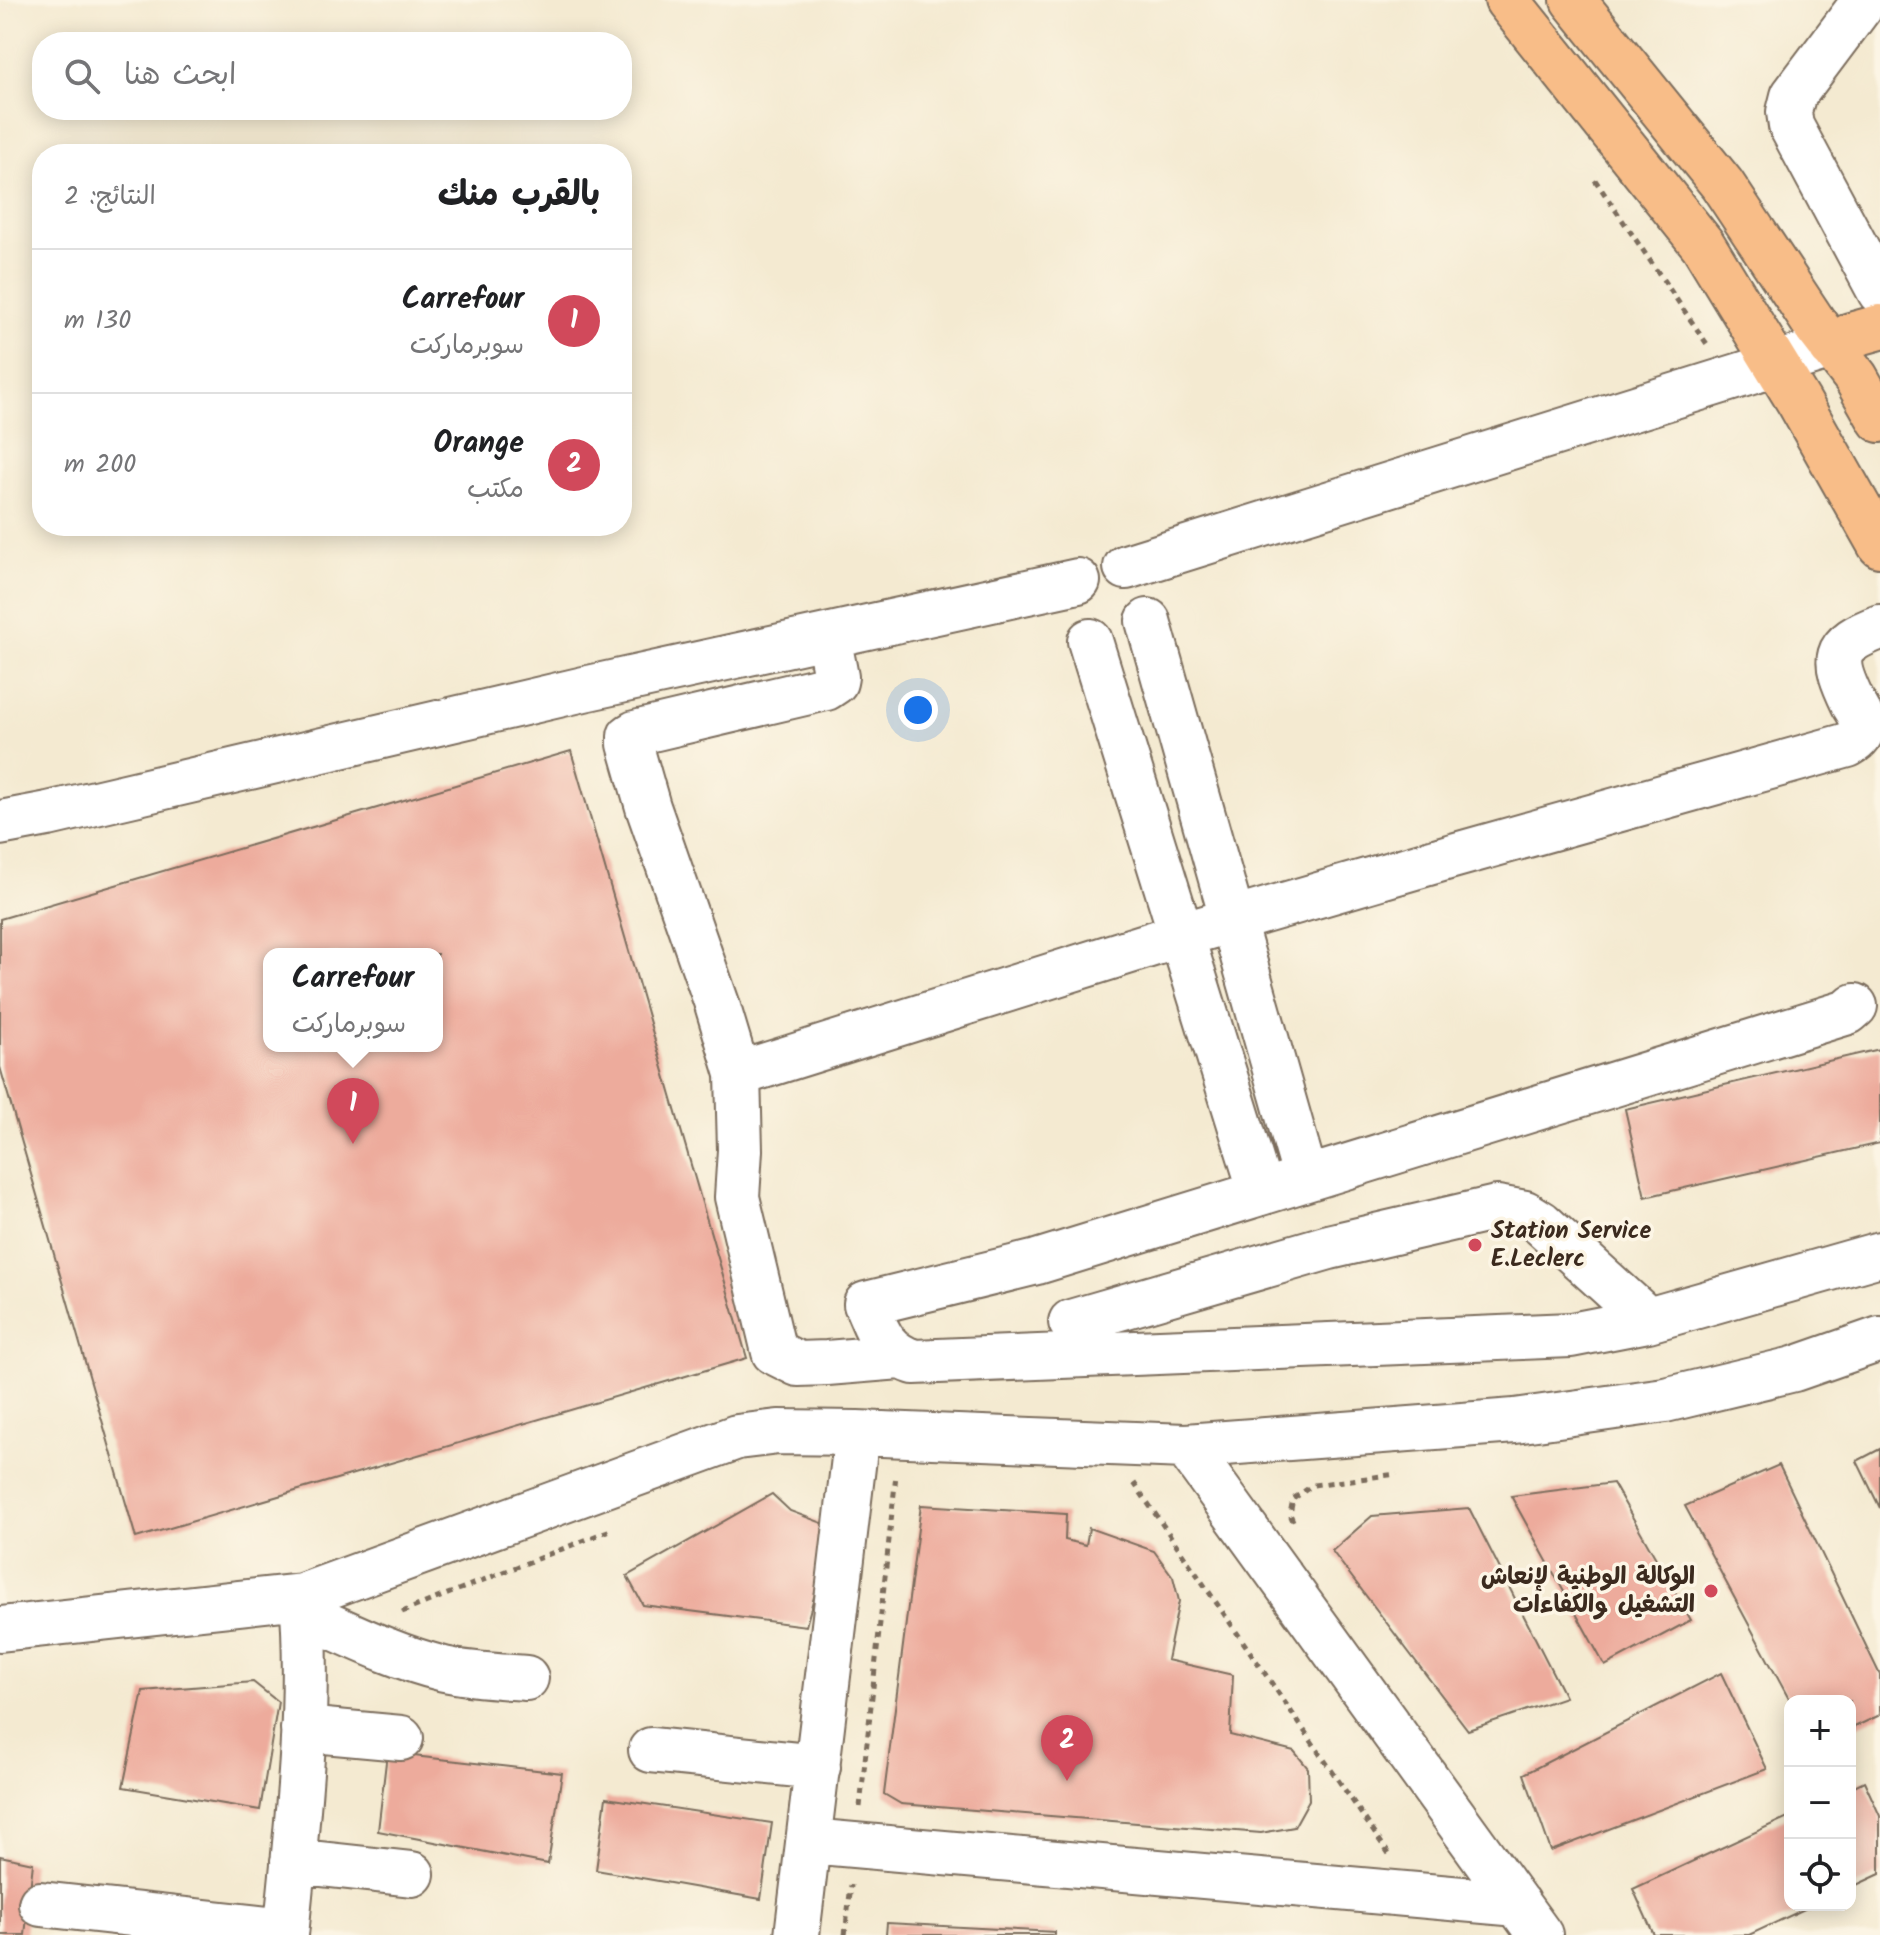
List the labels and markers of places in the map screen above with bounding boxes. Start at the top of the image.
pin: 1 [327,1078,379,1144]
place label: Station Service E.Leclerc [1491,1212,1652,1279]
marker: Station Service E.Leclerc [1466,1236,1484,1254]
place label: الوكالة الوطنية لإنعاش التشغيل والكفاءات [1481,1558,1695,1625]
marker: الوكالة الوطنية لإنعاش التشغيل والكفاءات [1702,1582,1720,1600]
pin: 2 [1041,1715,1093,1781]

